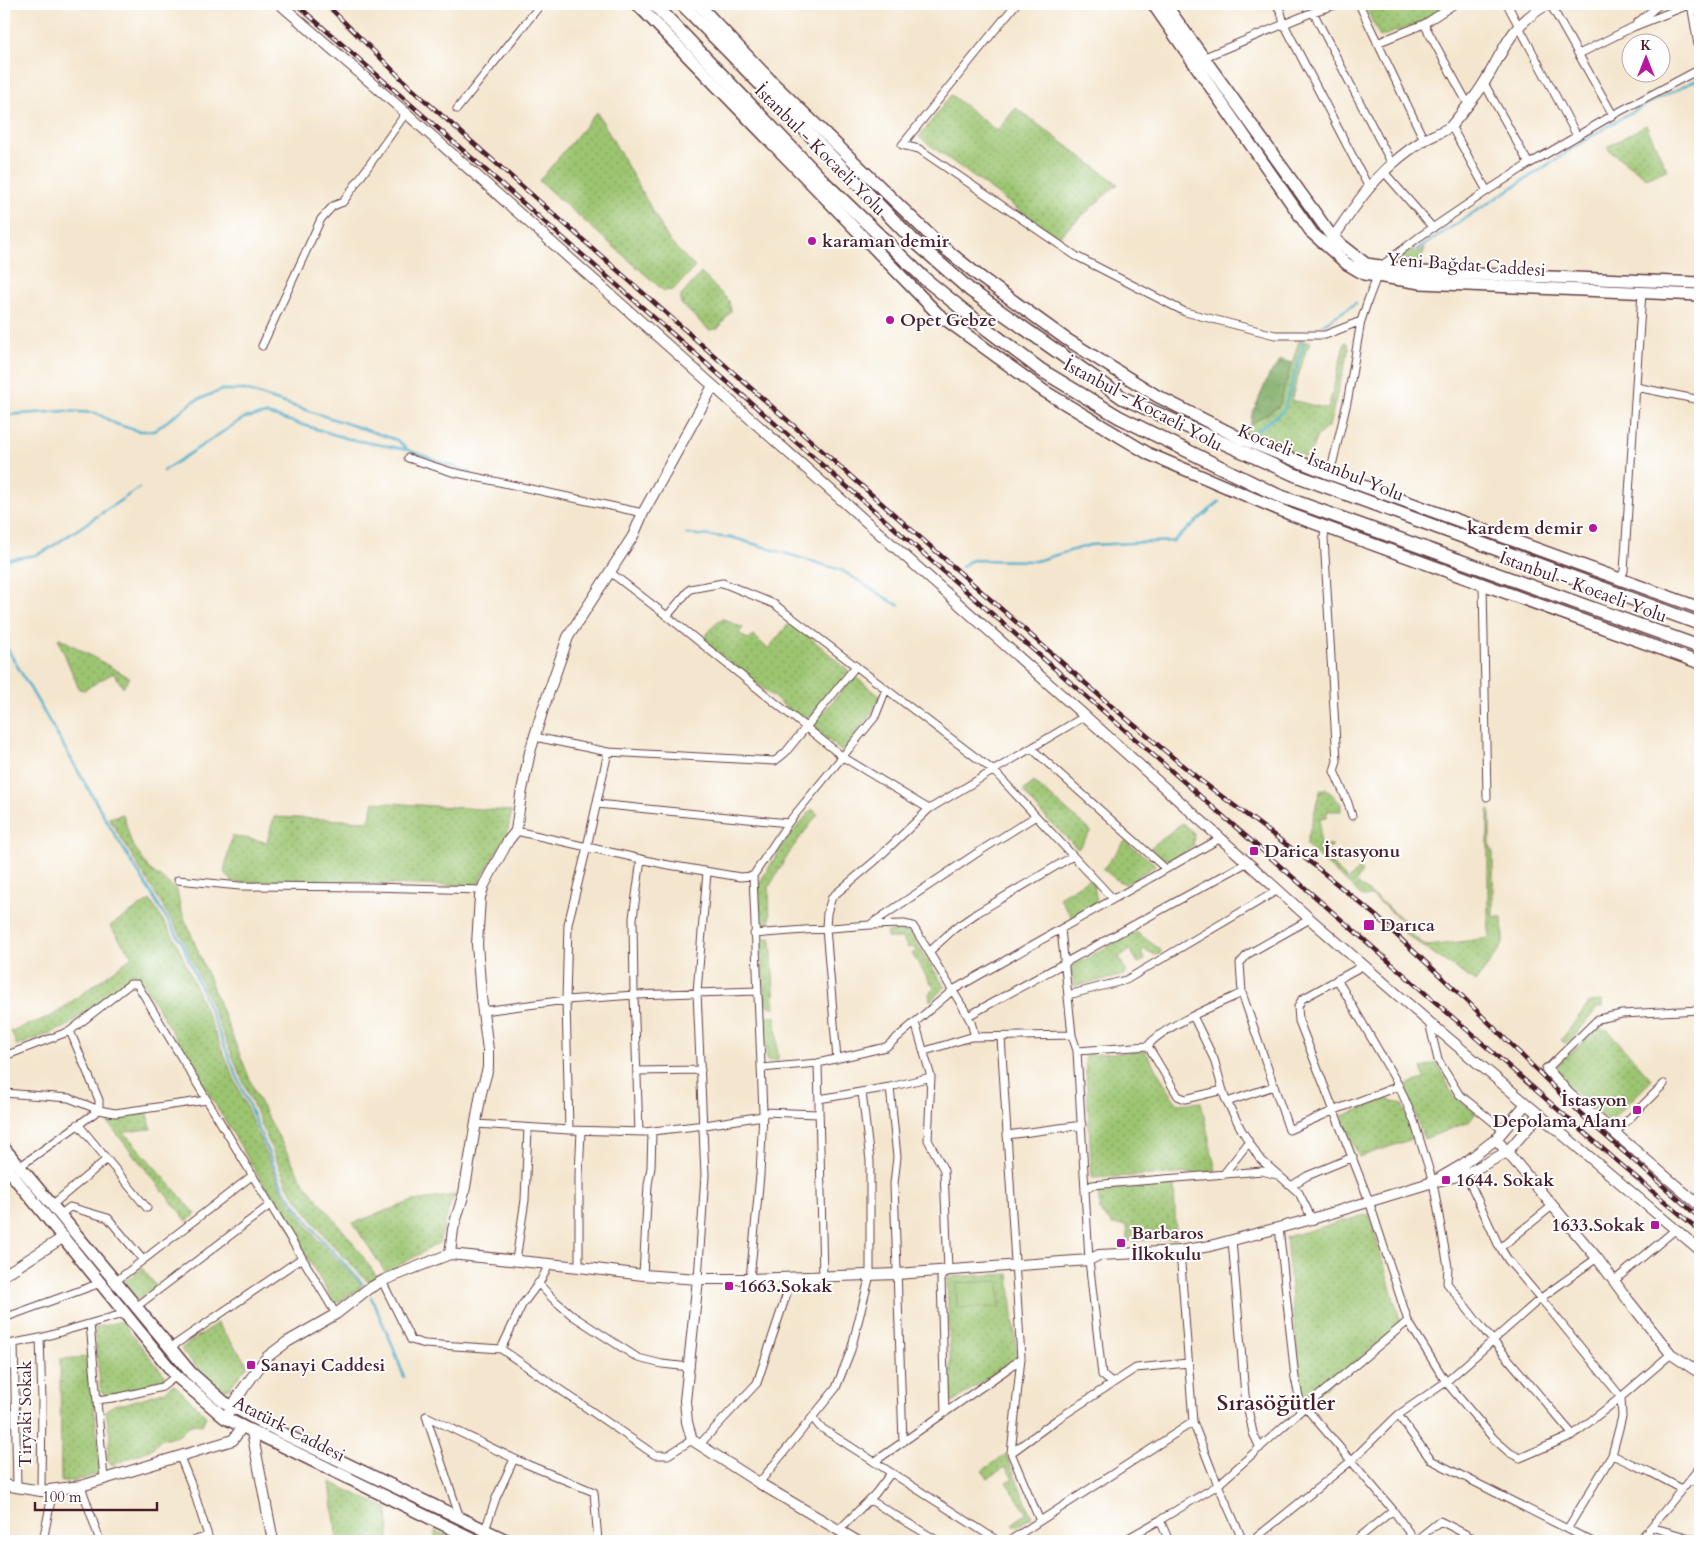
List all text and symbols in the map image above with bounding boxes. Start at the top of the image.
north arrow [1622,32,1672,82]
text: K [1640,36,1652,55]
street label: İstanbul - Kocaeli Yolu [749,79,892,222]
place label: karaman demir [822,229,950,254]
marker: karaman demir [806,235,818,247]
street label: Yeni Bağdat Caddesi [1385,247,1547,283]
place label: Opet Gebze [900,308,997,333]
marker: Opet Gebze [884,314,896,326]
street label: İstanbul - Kocaeli Yolu [1059,352,1227,458]
street label: Kocaeli - İstanbul Yolu [1234,418,1408,508]
place label: kardem demir [1467,516,1584,541]
marker: kardem demir [1587,522,1599,534]
street label: İstanbul - Kocaeli Yolu [1496,545,1671,629]
place label: Darica İstasyonu [1264,839,1401,864]
marker: Darica İstasyonu [1248,845,1260,857]
place label: Darıca [1380,913,1435,938]
marker: Darıca [1362,918,1376,932]
place label: İstasyon Depolama Alanı [1493,1088,1627,1134]
marker: İstasyon Depolama Alanı [1631,1104,1643,1116]
place label: 1644. Sokak [1456,1168,1555,1193]
marker: 1644. Sokak [1440,1174,1452,1186]
place label: 1633.Sokak [1551,1213,1646,1238]
marker: 1633.Sokak [1649,1219,1661,1231]
place label: Barbaros İlkokulu [1131,1221,1204,1267]
marker: Barbaros İlkokulu [1115,1237,1127,1249]
place label: 1663.Sokak [739,1274,833,1299]
marker: 1663.Sokak [723,1280,735,1292]
place label: Sanayi Caddesi [261,1353,386,1378]
marker: Sanayi Caddesi [245,1359,257,1371]
street label: Tiryaki Sokak [13,1360,38,1468]
district label: Sırasöğütler [1217,1388,1335,1418]
street label: Atatürk Caddesi [229,1390,349,1468]
scale bar [35,1480,158,1512]
text: 100 m [42,1487,82,1507]

